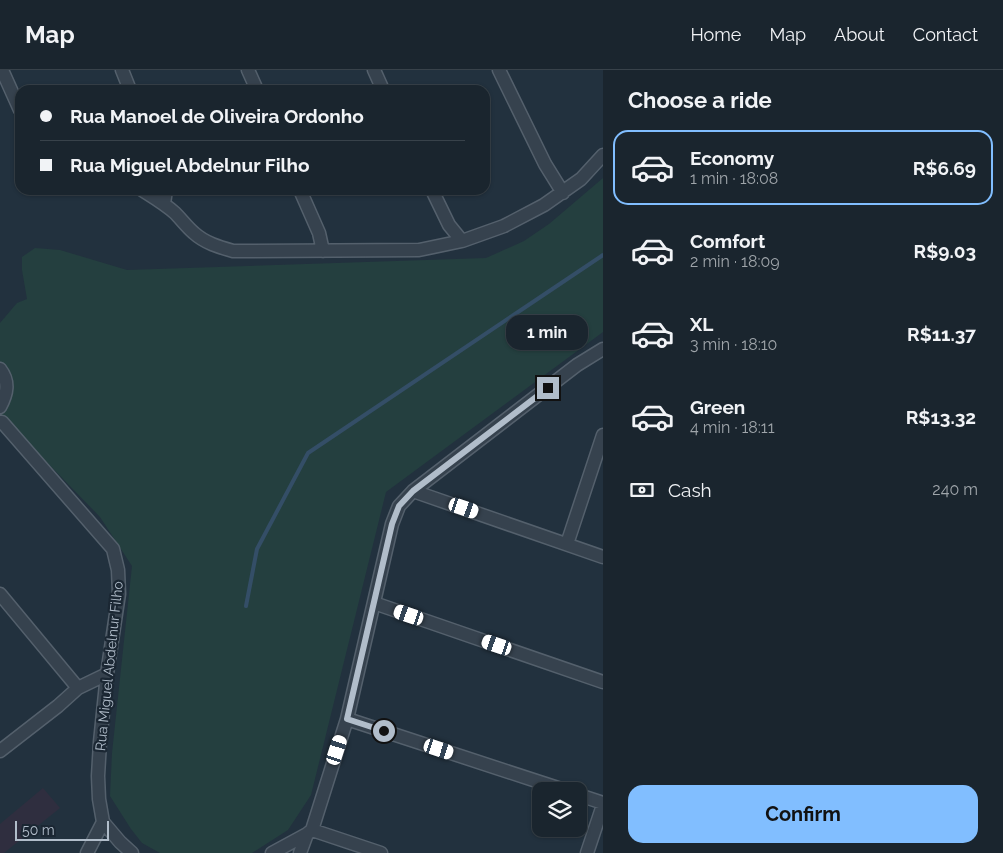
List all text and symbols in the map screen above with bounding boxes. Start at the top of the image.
text: Map [25,20,75,49]
text: Home [690,24,741,45]
text: Map [769,24,806,45]
text: About [834,24,885,45]
text: Contact [913,24,978,45]
text: Choose a ride [628,87,772,113]
text: Rua Manoel de Oliveira Ordonho [70,105,364,127]
icon: car [630,145,675,190]
text: Economy [690,147,774,169]
text: Rua Miguel Abdelnur Filho [70,154,310,176]
text: R$6.69 [913,157,976,179]
text: 1 min · 18:08 [690,169,778,188]
icon: car [630,228,675,273]
text: Comfort [690,230,765,252]
text: R$9.03 [914,240,976,262]
text: 2 min · 18:09 [690,252,780,271]
icon: car [630,311,675,356]
text: XL [690,313,713,335]
callout: 1 min [507,316,589,350]
text: 1 min [527,323,567,342]
text: R$11.37 [907,323,976,345]
text: 3 min · 18:10 [690,335,777,354]
route end [537,377,559,399]
icon: car [630,394,675,439]
text: Green [690,396,745,418]
text: R$13.32 [906,406,976,428]
text: 4 min · 18:11 [690,418,775,437]
icon: cash [628,476,656,504]
text: Cash [668,479,712,501]
text: 240 m [932,480,978,499]
car [447,496,480,520]
street label: Rua Miguel Abdelnur Filho [92,580,126,752]
car [392,603,425,627]
car [480,633,513,657]
route start [373,720,395,742]
car [325,733,348,767]
car [422,737,455,761]
map controls [532,782,587,837]
button: layers [532,782,587,837]
button: Confirm [628,785,978,843]
scale bar [15,818,109,841]
text: 50 m [22,822,55,838]

